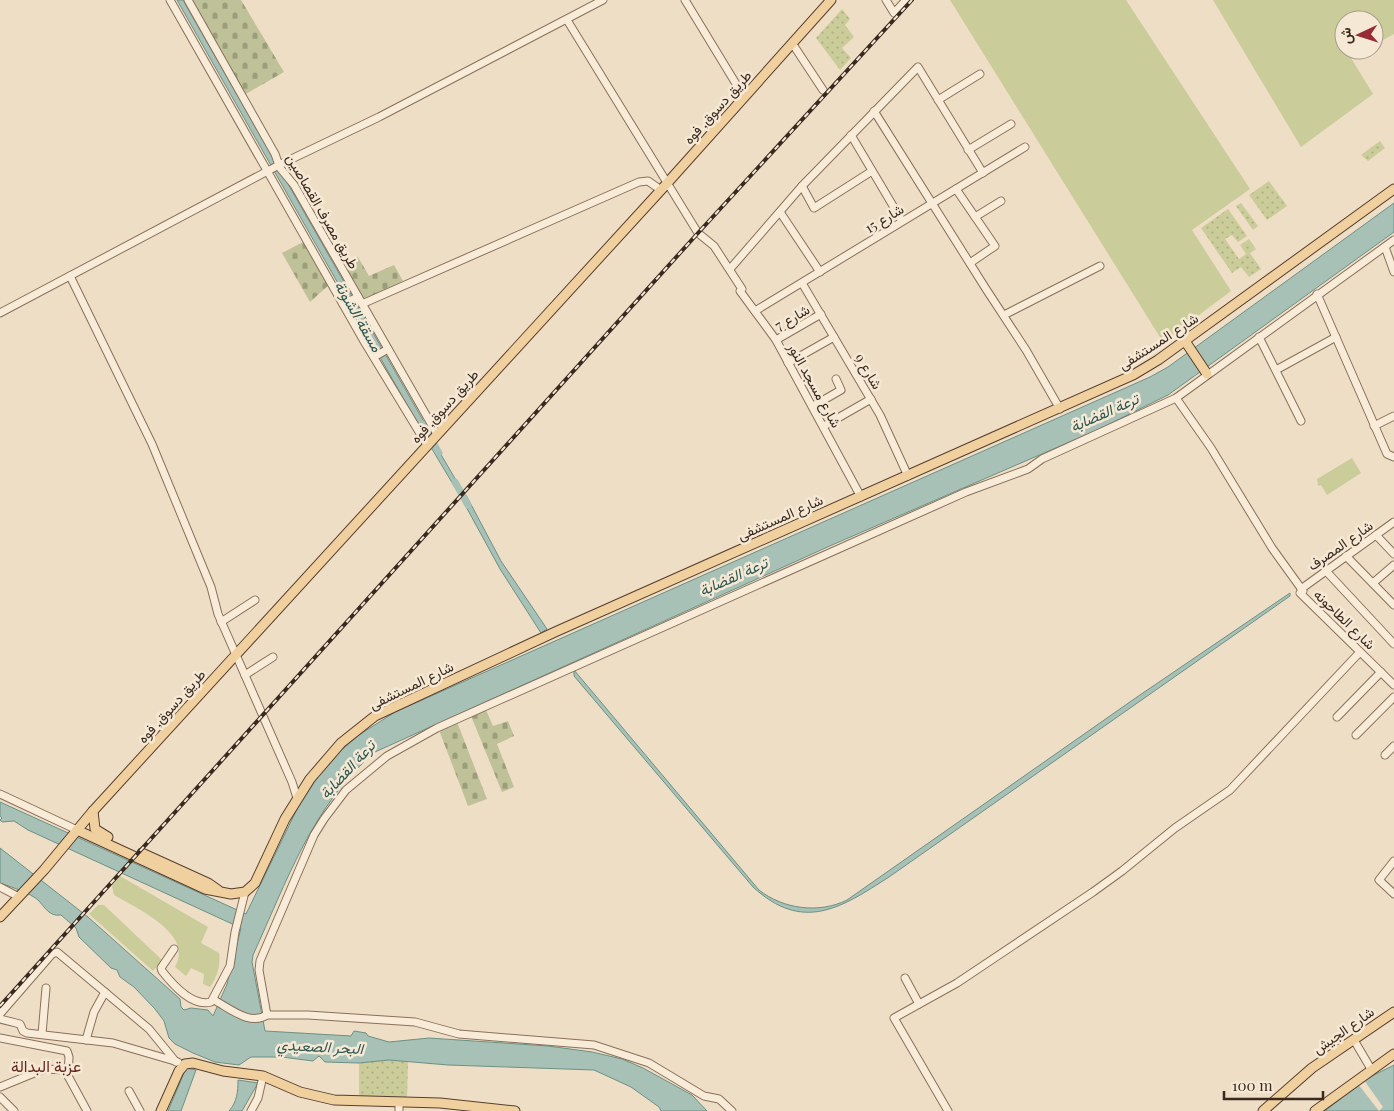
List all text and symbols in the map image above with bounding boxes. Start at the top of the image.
north arrow [1334,10,1384,60]
text: ش [1335,27,1356,45]
street label: طريق دسوق, فوه [679,66,755,148]
street label: طريق مصرف القصاصين [282,150,364,272]
street label: شارع 15 [861,199,908,239]
water label: مسقة الشونة [331,277,388,356]
street label: شارع 7 [771,299,814,336]
street label: شارع المستشفى [1114,308,1203,376]
street label: شارع مسجد النور [782,338,846,432]
street label: شارع 9 [849,349,887,394]
street label: طريق دسوق, فوه [406,365,482,447]
water label: ترعة القضابة [1067,387,1144,436]
street label: شارع المستشفى [734,490,827,546]
street label: شارع المصرف [1304,516,1378,576]
water label: ترعة القضابة [696,551,773,600]
street label: شارع الطاحونه [1309,585,1380,655]
street label: شارع المستشفى [366,656,457,715]
street label: طريق دسوق, فوه [133,665,209,747]
water label: ترعة القضابة [315,734,381,802]
street label: شارع الجيش [1309,1002,1379,1060]
water label: البحر الصعيدي [276,1034,365,1061]
district label: عزبة البدالة [11,1055,81,1077]
scale bar [1224,1068,1323,1100]
text: 100 m [1232,1075,1273,1095]

